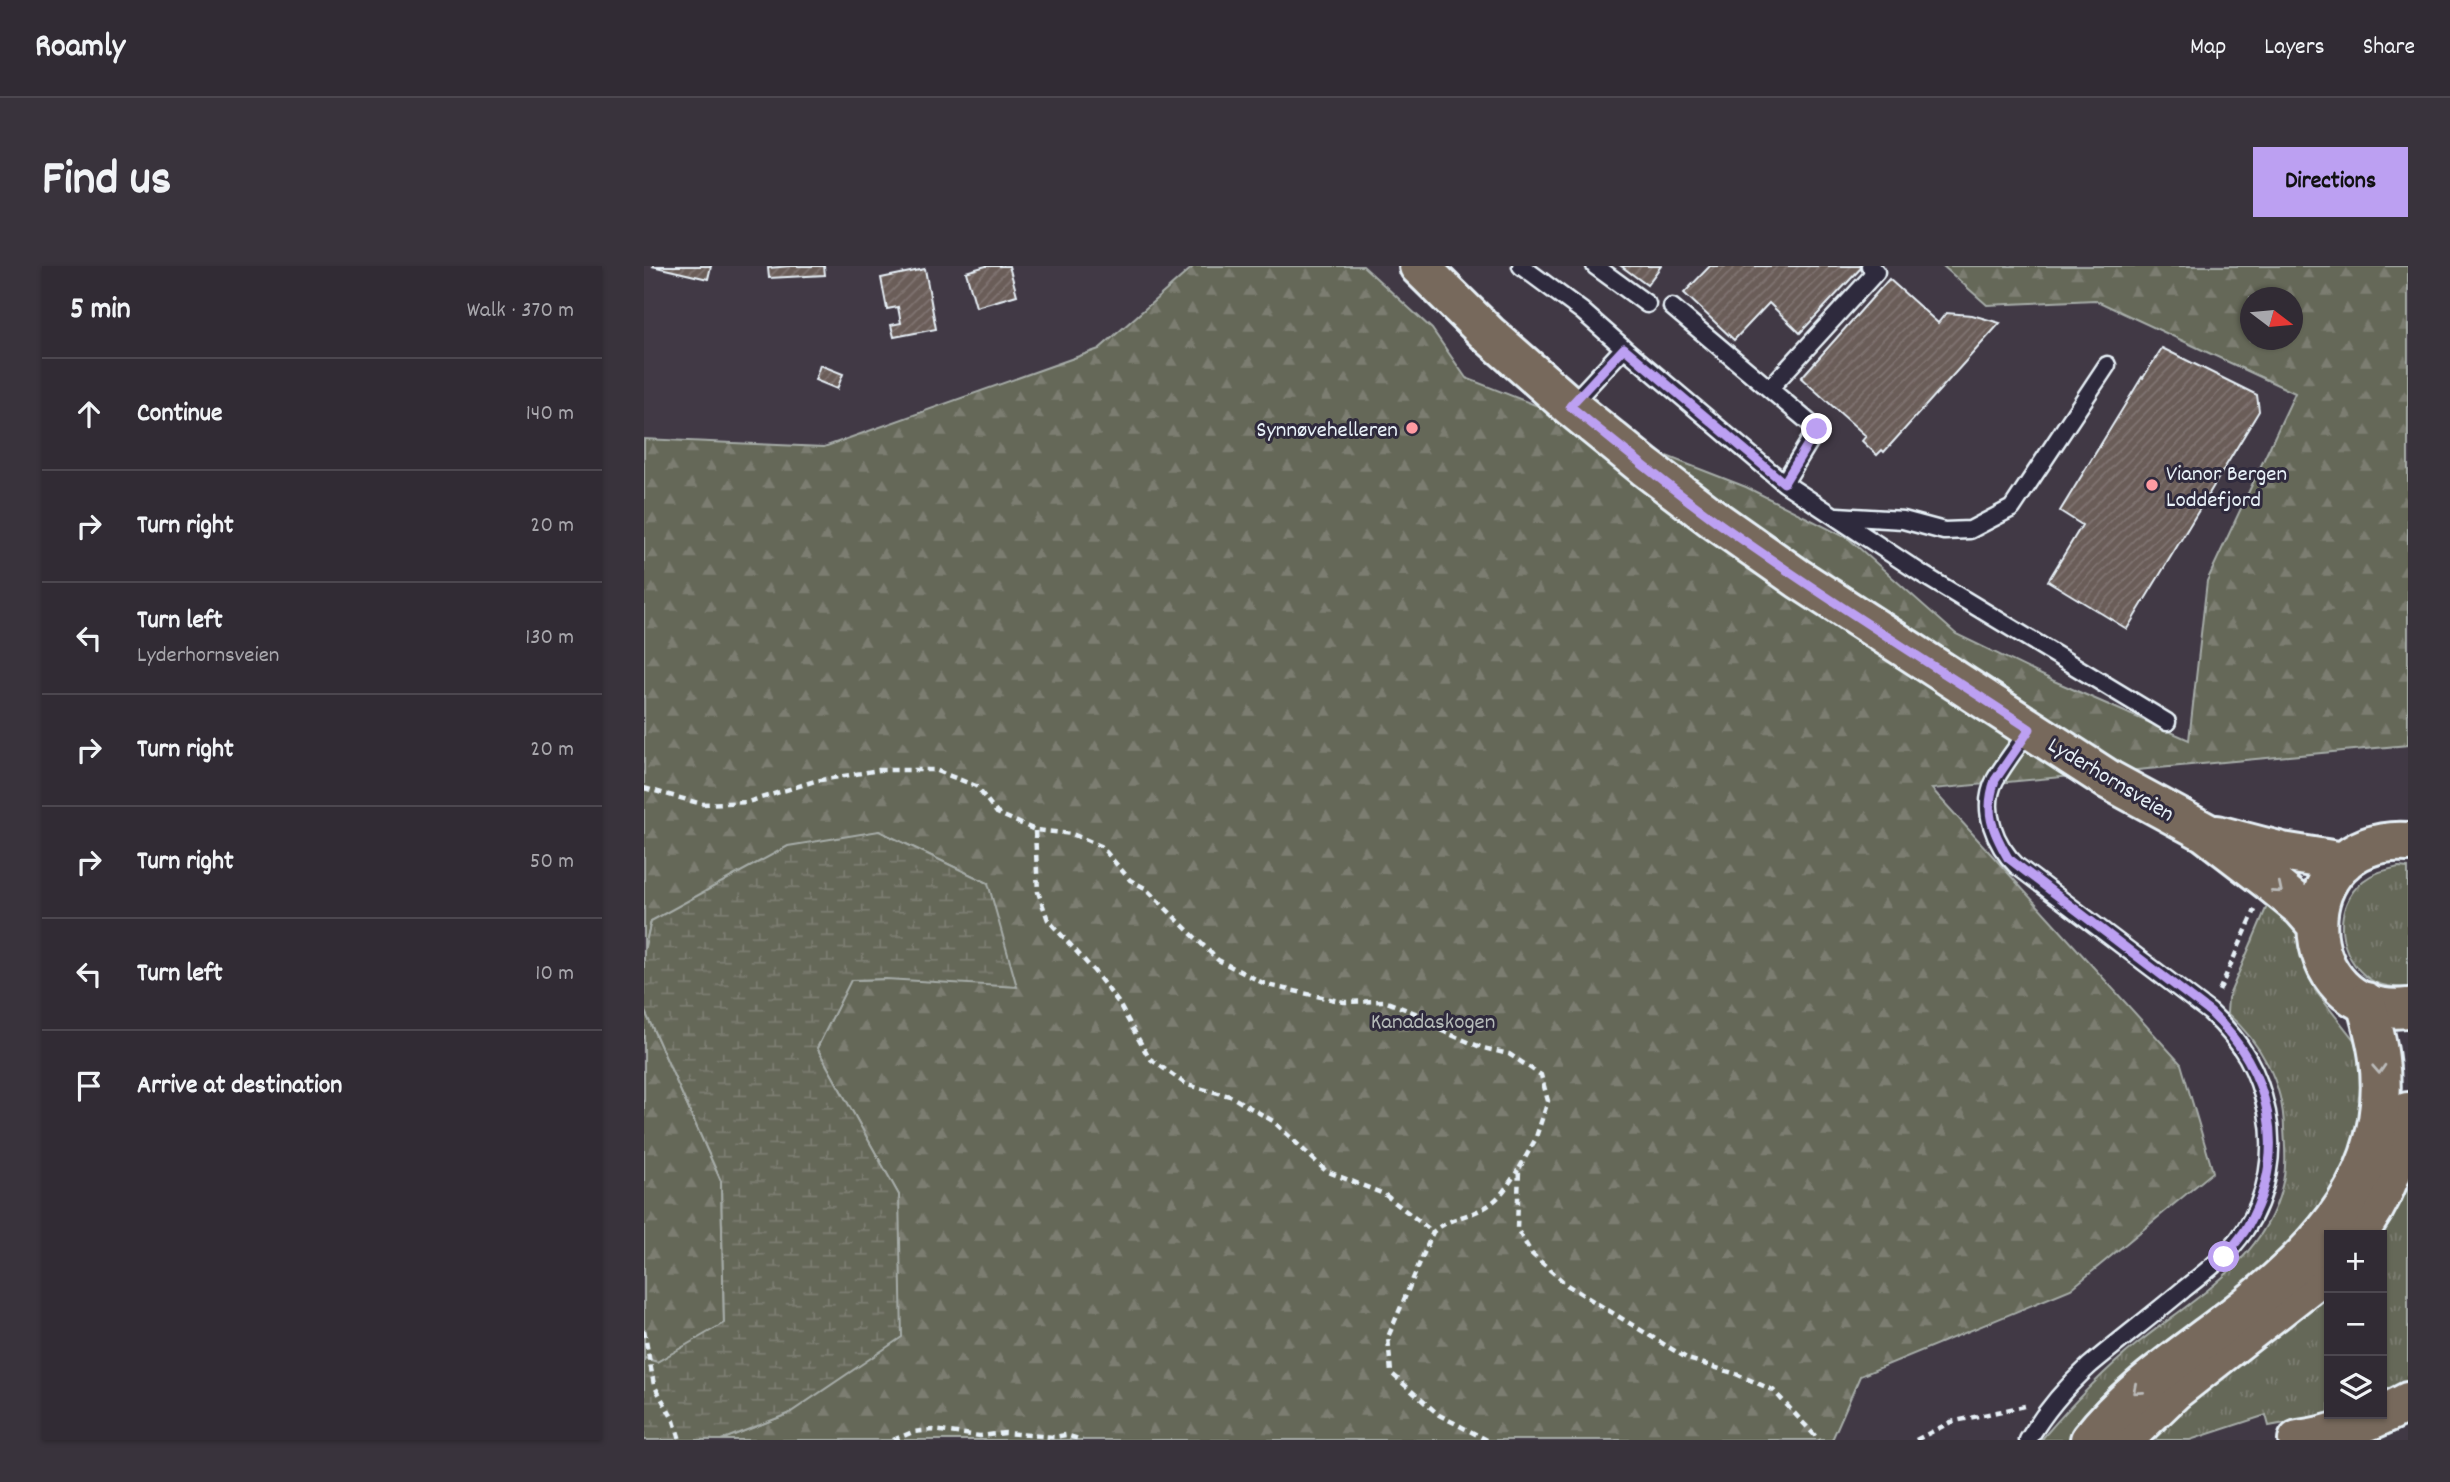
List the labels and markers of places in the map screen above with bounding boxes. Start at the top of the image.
place label: Synnøvehelleren [1256,415,1398,448]
marker: Synnøvehelleren [1404,420,1420,436]
place label: Vianor Bergen Loddefjord [2166,459,2287,518]
marker: Vianor Bergen Loddefjord [2144,477,2160,493]

